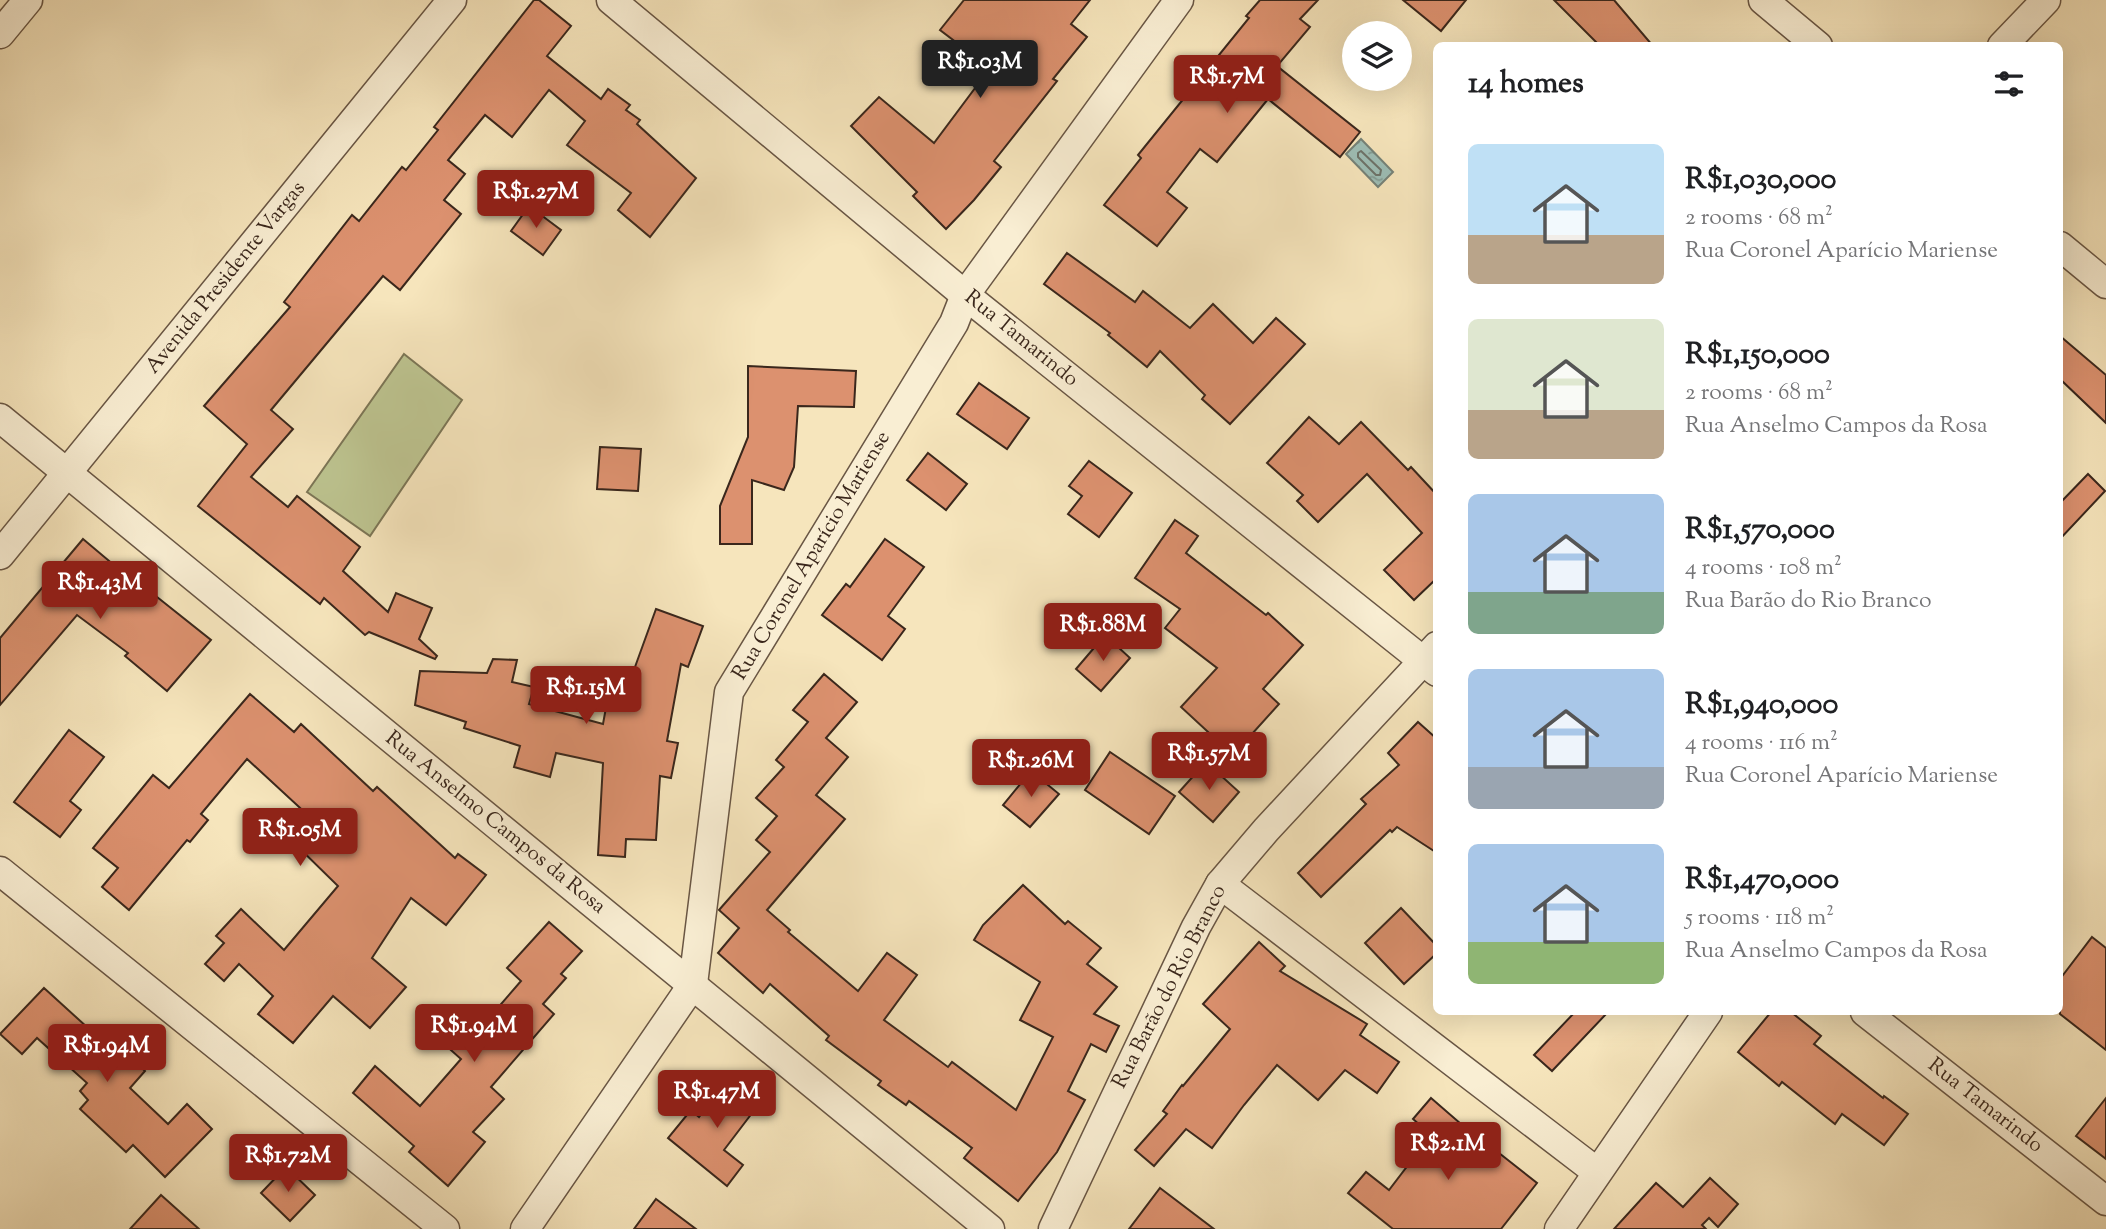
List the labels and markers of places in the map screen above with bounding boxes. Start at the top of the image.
pin: R$1.03M [915,41,1045,100]
pin: R$1.7M [1170,55,1284,115]
pin: R$1.27M [471,170,601,230]
pin: R$1.43M [35,562,165,621]
pin: R$1.88M [1038,604,1168,663]
pin: R$1.15M [521,666,651,726]
pin: R$1.57M [1144,732,1274,792]
pin: R$1.26M [966,740,1096,799]
pin: R$1.05M [235,808,365,868]
pin: R$1.94M [409,1004,539,1064]
pin: R$1.94M [42,1024,172,1084]
pin: R$1.47M [652,1070,782,1130]
pin: R$2.1M [1391,1122,1505,1182]
pin: R$1.72M [223,1134,353,1194]

